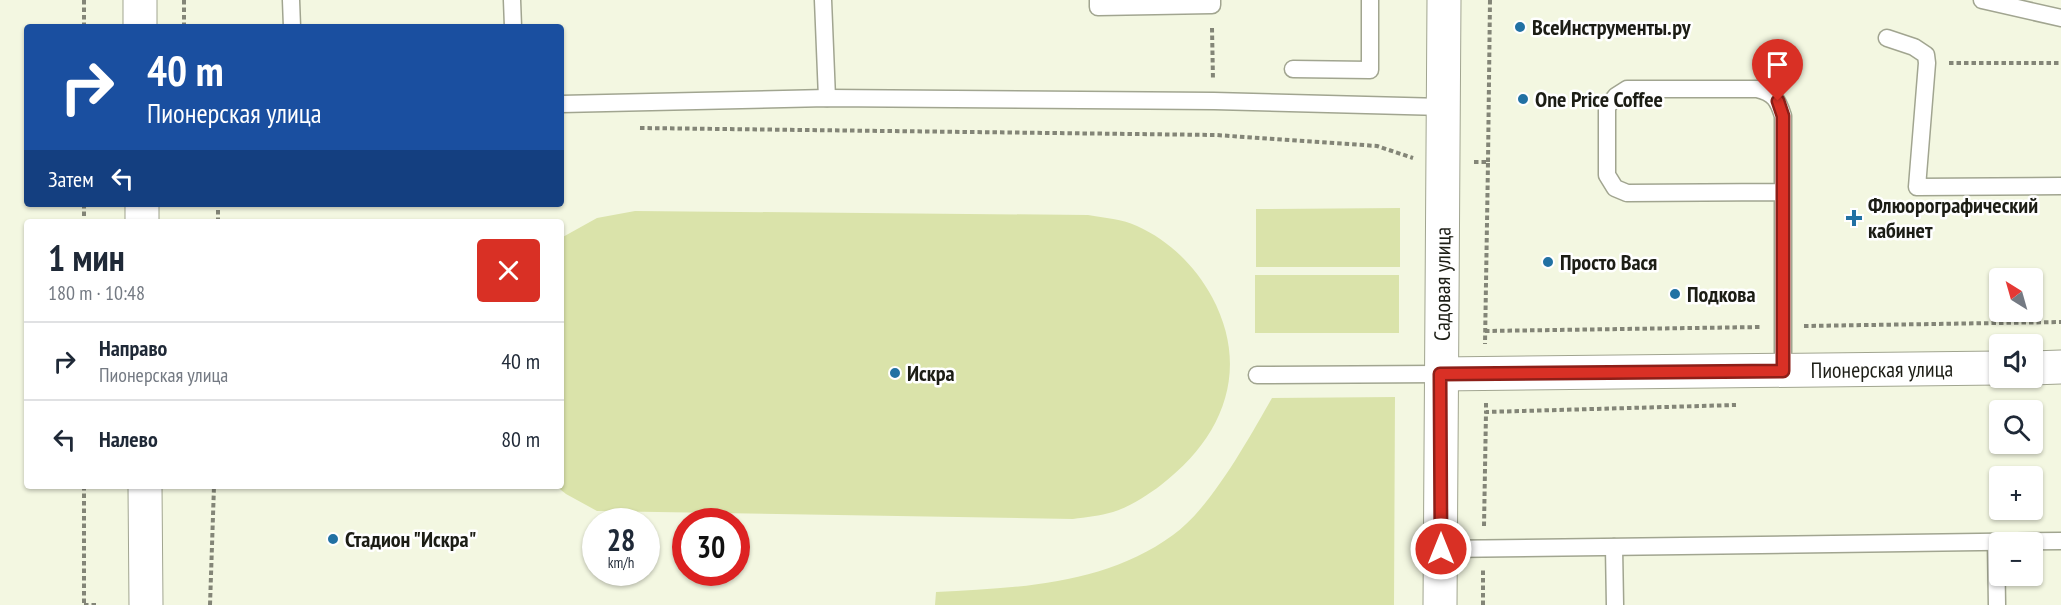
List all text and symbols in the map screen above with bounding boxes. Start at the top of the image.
place label: ВсеИнструменты.ру [1532,13,1692,41]
marker: ВсеИнструменты.ру [1513,20,1527,34]
pin [1752,39,1803,101]
text: 40 m [147,43,224,98]
icon: right [48,48,126,126]
icon: arrive [1761,48,1794,81]
place label: One Price Coffee [1535,85,1663,113]
marker: One Price Coffee [1516,92,1530,106]
text: Пионерская улица [147,96,322,130]
icon: left [106,162,139,195]
text: Затем [48,165,94,193]
place label: Флюорографический кабинет [1868,191,2038,244]
marker: Флюорографический кабинет [1845,209,1863,227]
street label: Садовая улица [1428,227,1456,341]
text: 1 мин [48,234,125,281]
button: close [477,239,540,302]
place label: Просто Вася [1560,248,1657,276]
marker: Просто Вася [1541,255,1555,269]
north arrow [1989,268,2043,322]
map controls [1989,268,2043,586]
text: 180 m · 10:48 [48,280,145,306]
place label: Подкова [1687,280,1756,308]
marker: Подкова [1668,287,1682,301]
text: Направо [99,334,167,362]
button: sound [1989,334,2043,388]
icon: right [48,345,81,378]
text: 40 m [501,347,540,375]
street label: Пионерская улица [1811,355,1953,384]
place label: Искра [907,359,955,387]
text: Пионерская улица [99,362,228,388]
marker: Искра [888,366,902,380]
button: search [1989,400,2043,454]
icon: left [48,423,81,456]
text: Налево [99,425,158,453]
text: 80 m [501,425,540,453]
button: + [1989,466,2043,520]
speed limit sign: 30 [672,508,750,586]
position arrow [1409,517,1473,581]
text: 28 [607,520,635,559]
place label: Стадион "Искра" [345,525,476,553]
marker: Стадион "Искра" [326,532,340,546]
button: − [1989,532,2043,586]
text: km/h [608,553,634,572]

